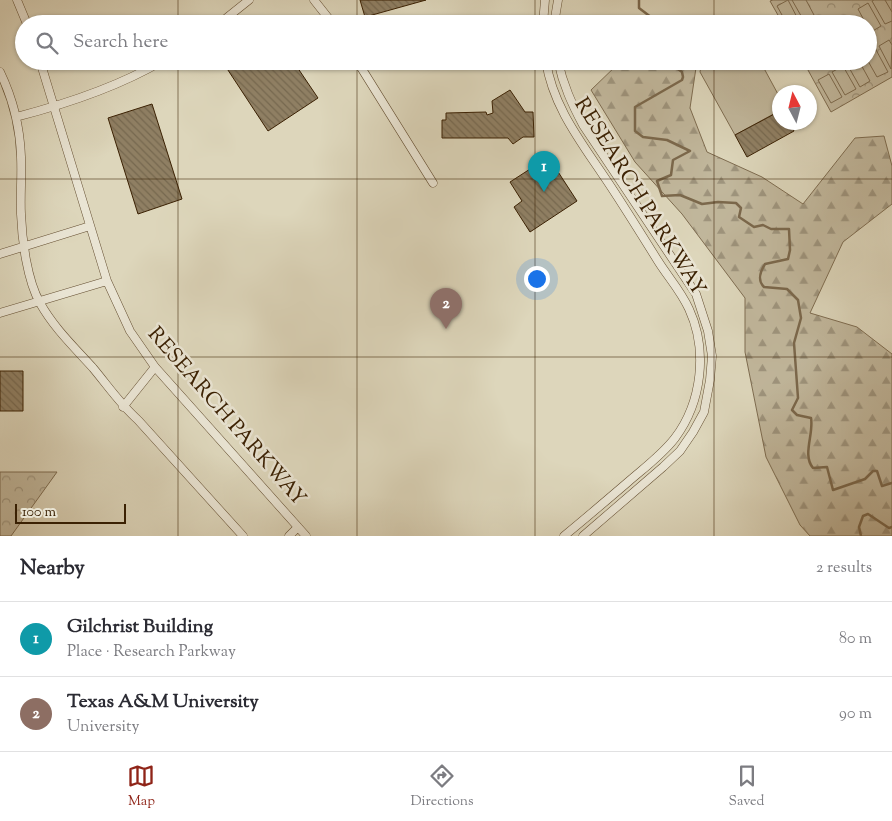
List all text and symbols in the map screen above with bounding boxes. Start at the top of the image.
search box [15,15,877,70]
icon: search [33,29,61,57]
text: Search here [73,29,168,56]
north arrow [772,85,817,130]
street label: RESEARCH PARKWAY [566,92,712,302]
pin: 1 [528,151,560,192]
your location [524,266,550,292]
pin: 2 [430,288,462,329]
street label: RESEARCH PARKWAY [140,321,312,513]
scale bar [15,501,126,524]
text: 100 m [22,503,56,523]
text: Nearby [20,554,85,584]
text: 2 results [816,557,872,580]
text: Gilchrist Building [67,614,213,641]
text: 1 [33,628,39,651]
text: 80 m [839,628,872,651]
text: Place · Research Parkway [67,641,236,664]
text: Texas A&M University [67,689,259,716]
text: 2 [32,703,40,726]
text: 90 m [839,703,872,726]
text: University [67,716,140,739]
tab: Map [127,762,155,812]
tab: Directions [410,762,474,812]
tab: Saved [729,762,764,812]

